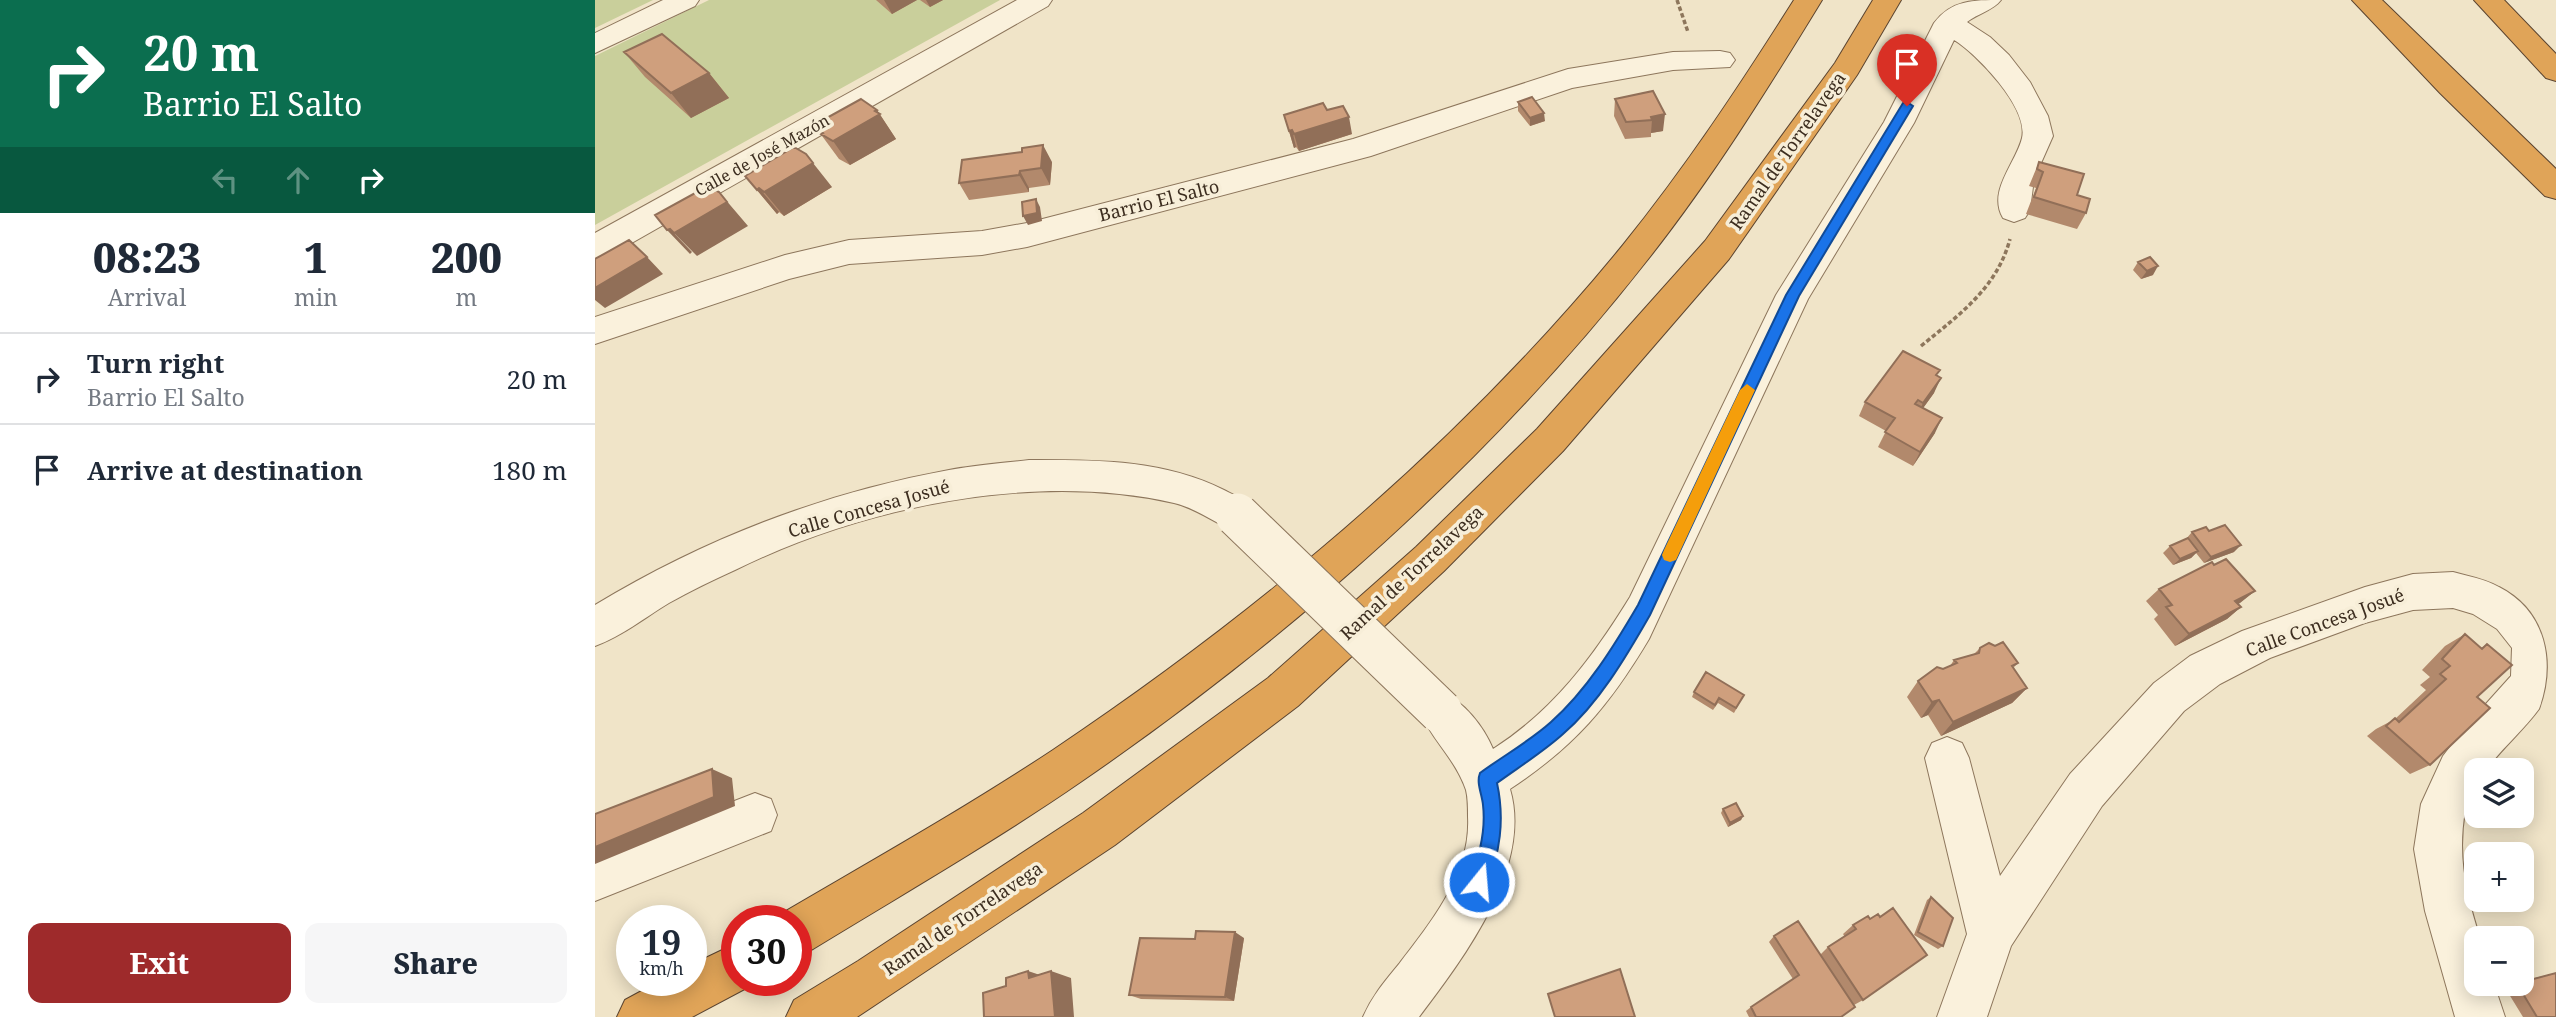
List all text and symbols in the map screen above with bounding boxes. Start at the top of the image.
text: 20 m [143,19,259,85]
icon: right [28,28,119,119]
pin [1877,34,1937,106]
icon: arrive [1888,45,1926,83]
street label: Ramal de Torrelavega [1724,67,1851,234]
text: Barrio El Salto [143,82,362,125]
street label: Calle de José Mazón [691,109,833,201]
icon: left [206,161,244,199]
icon: ahead [279,161,317,199]
icon: right [352,161,390,199]
street label: Barrio El Salto [1096,173,1222,227]
text: 08:23 [93,228,201,285]
text: 1 [304,228,328,285]
text: 200 [431,228,502,285]
text: Arrival [108,281,186,313]
text: min [294,281,338,313]
text: m [456,281,477,313]
text: Turn right [87,345,224,381]
icon: right [28,360,66,398]
text: 20 m [507,361,567,397]
text: Barrio El Salto [87,381,245,413]
icon: arrive [28,451,66,489]
text: Arrive at destination [87,452,363,488]
text: 180 m [492,452,567,488]
street label: Calle Concesa Josué [785,473,952,543]
street label: Ramal de Torrelavega [1335,500,1488,645]
street label: Calle Concesa Josué [2242,582,2407,662]
map controls [2464,758,2534,996]
button: layers [2464,758,2534,828]
button: + [2464,842,2534,912]
position arrow [1442,845,1516,919]
street label: Ramal de Torrelavega [878,856,1047,981]
speed limit sign: 30 [721,905,812,996]
text: 19 [642,918,681,965]
button: Exit [28,923,291,1003]
button: Share [305,923,567,1003]
button: − [2464,926,2534,996]
text: km/h [639,956,684,980]

